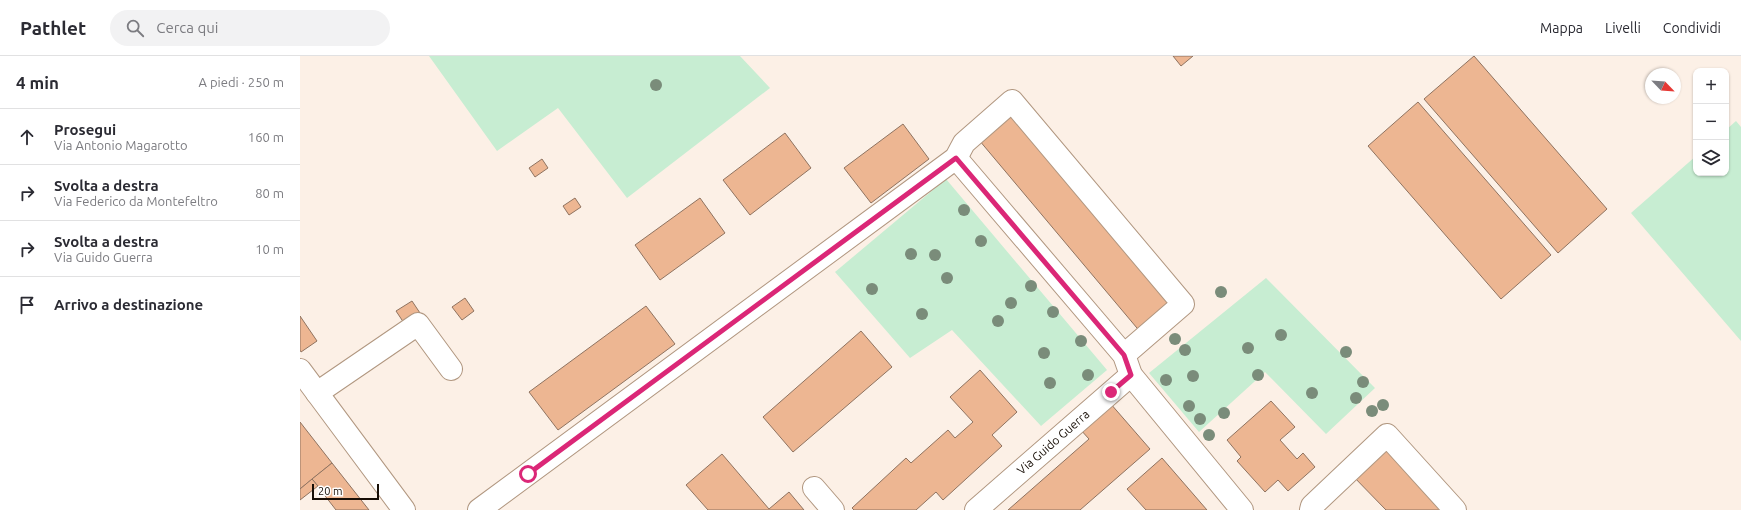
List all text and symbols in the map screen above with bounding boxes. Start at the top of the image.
search box [110,10,390,46]
text: Pathlet [20,17,86,39]
icon: search [124,17,146,39]
text: Cerca qui [156,19,218,36]
text: Mappa [1540,20,1583,36]
text: Livelli [1605,20,1641,36]
text: Condividi [1663,20,1721,36]
north arrow [1645,68,1681,104]
map controls [1693,68,1729,176]
button: + [1693,68,1729,104]
text: 4 min [16,73,59,92]
text: A piedi · 250 m [199,75,284,89]
button: − [1693,104,1729,140]
text: Prosegui [54,121,116,138]
icon: ahead [16,126,38,148]
text: 160 m [248,130,284,144]
text: Via Antonio Magarotto [54,138,188,152]
button: layers [1693,140,1729,176]
text: Svolta a destra [54,177,159,194]
icon: right [16,182,38,204]
text: 80 m [255,186,284,200]
text: Via Federico da Montefeltro [54,194,218,208]
text: Svolta a destra [54,233,159,250]
icon: right [16,238,38,260]
text: 10 m [255,242,284,256]
text: Via Guido Guerra [54,250,153,264]
icon: arrive [16,294,38,316]
text: Arrivo a destinazione [54,296,203,313]
route end [1102,383,1120,401]
street label: Via Guido Guerra [1014,407,1092,477]
route start [519,465,537,483]
scale bar [312,482,379,501]
text: 20 m [318,485,342,497]

